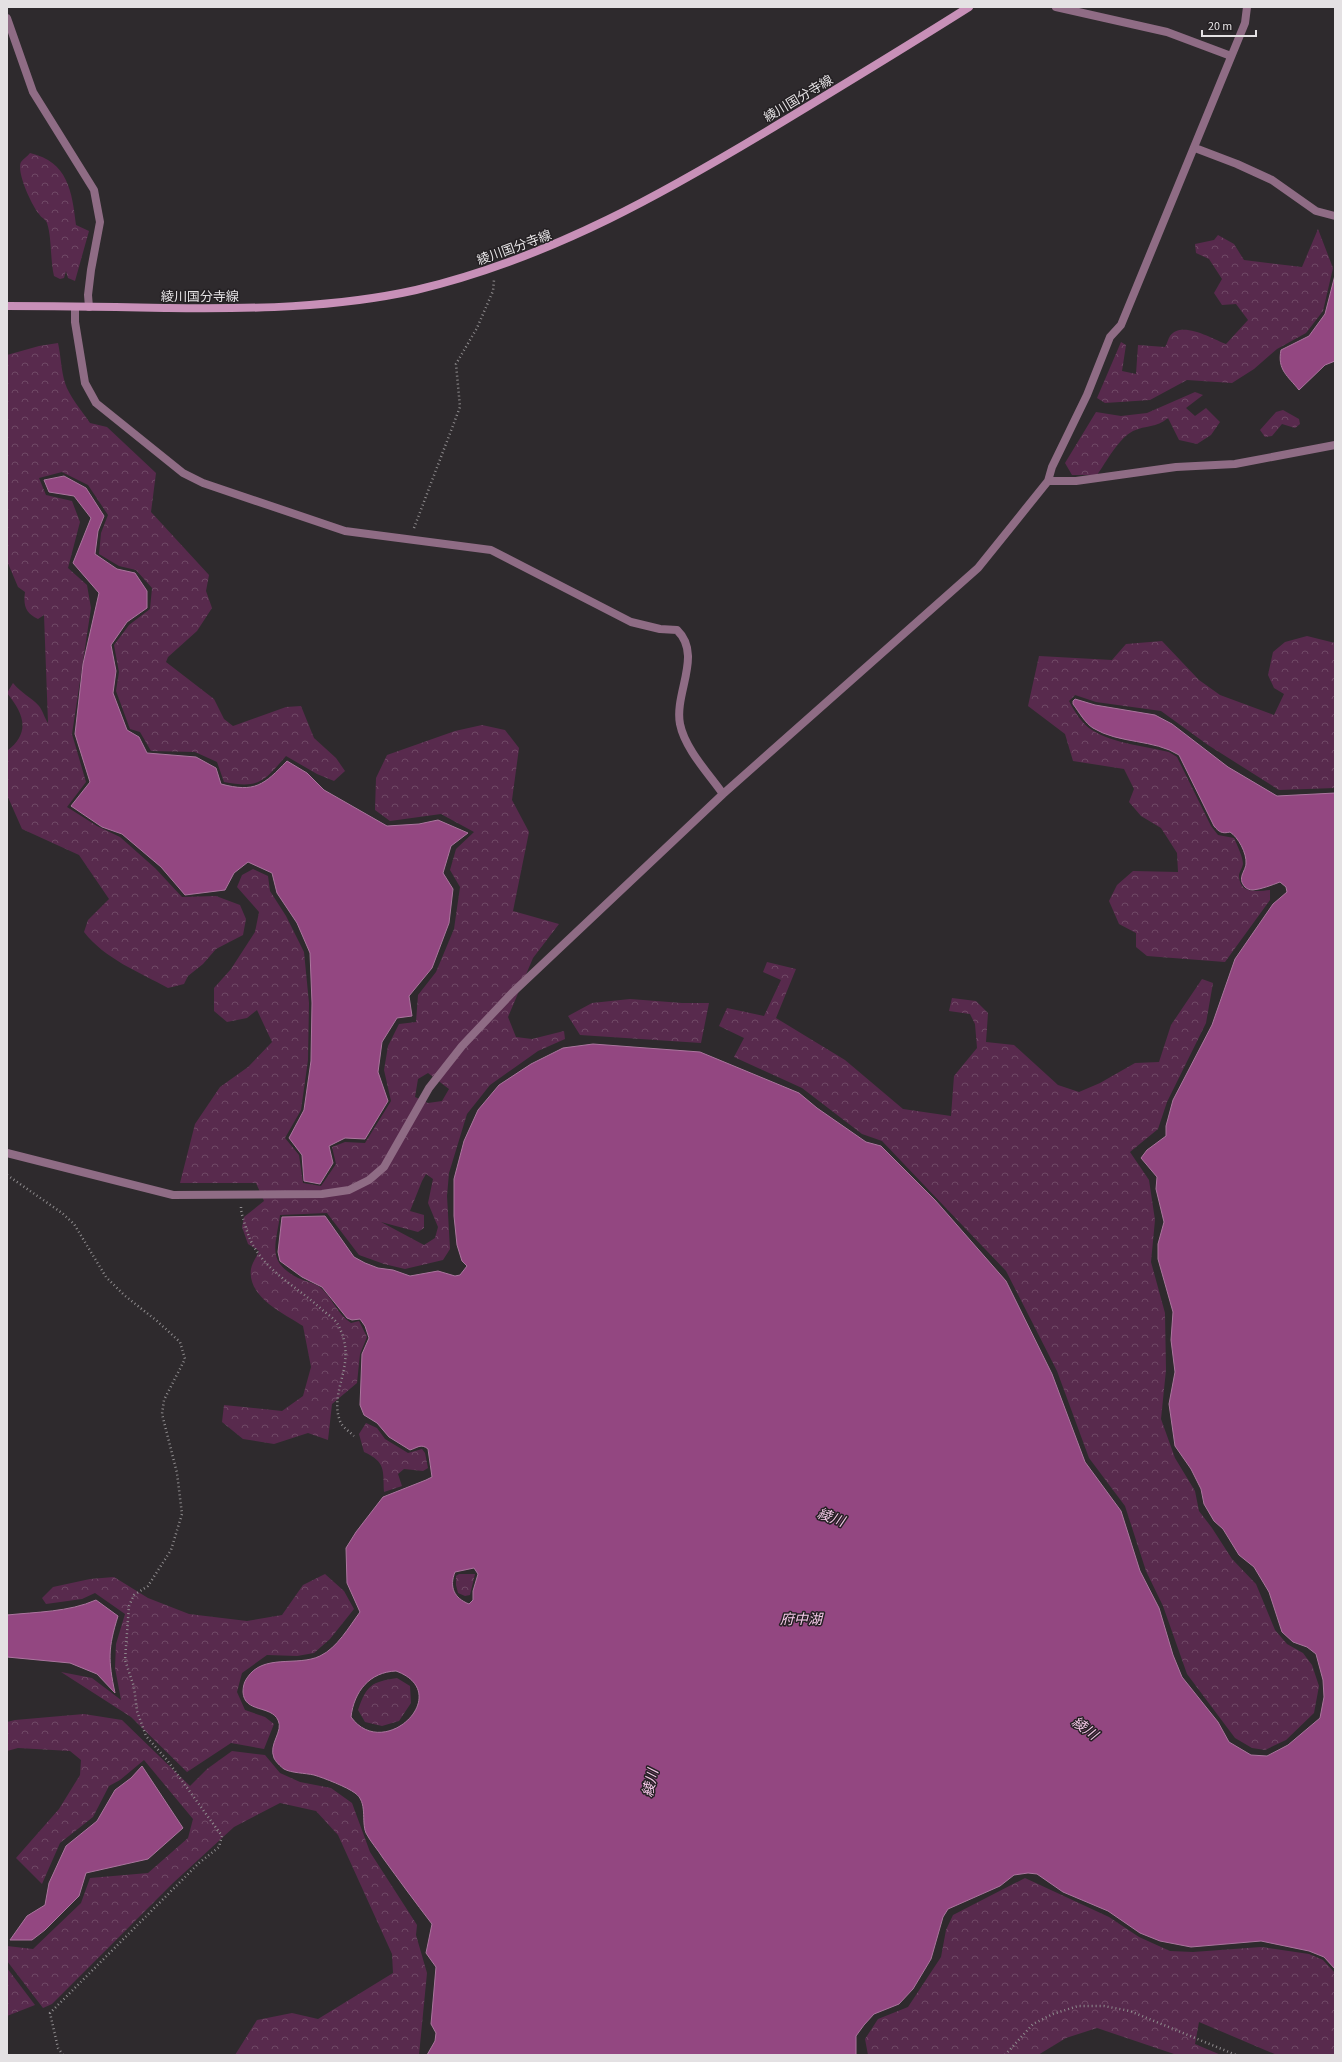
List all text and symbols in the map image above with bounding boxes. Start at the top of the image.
scale bar [1202,12,1256,38]
text: 20 m [1208,18,1232,35]
street label: 綾川国分寺線 [760,71,837,127]
street label: 綾川国分寺線 [475,226,554,270]
street label: 綾川国分寺線 [161,288,239,306]
water label: 綾川 [814,1504,849,1533]
water label: 府中湖 [780,1610,824,1630]
water label: 綾川 [1067,1712,1103,1746]
water label: 綾川 [638,1765,664,1799]

